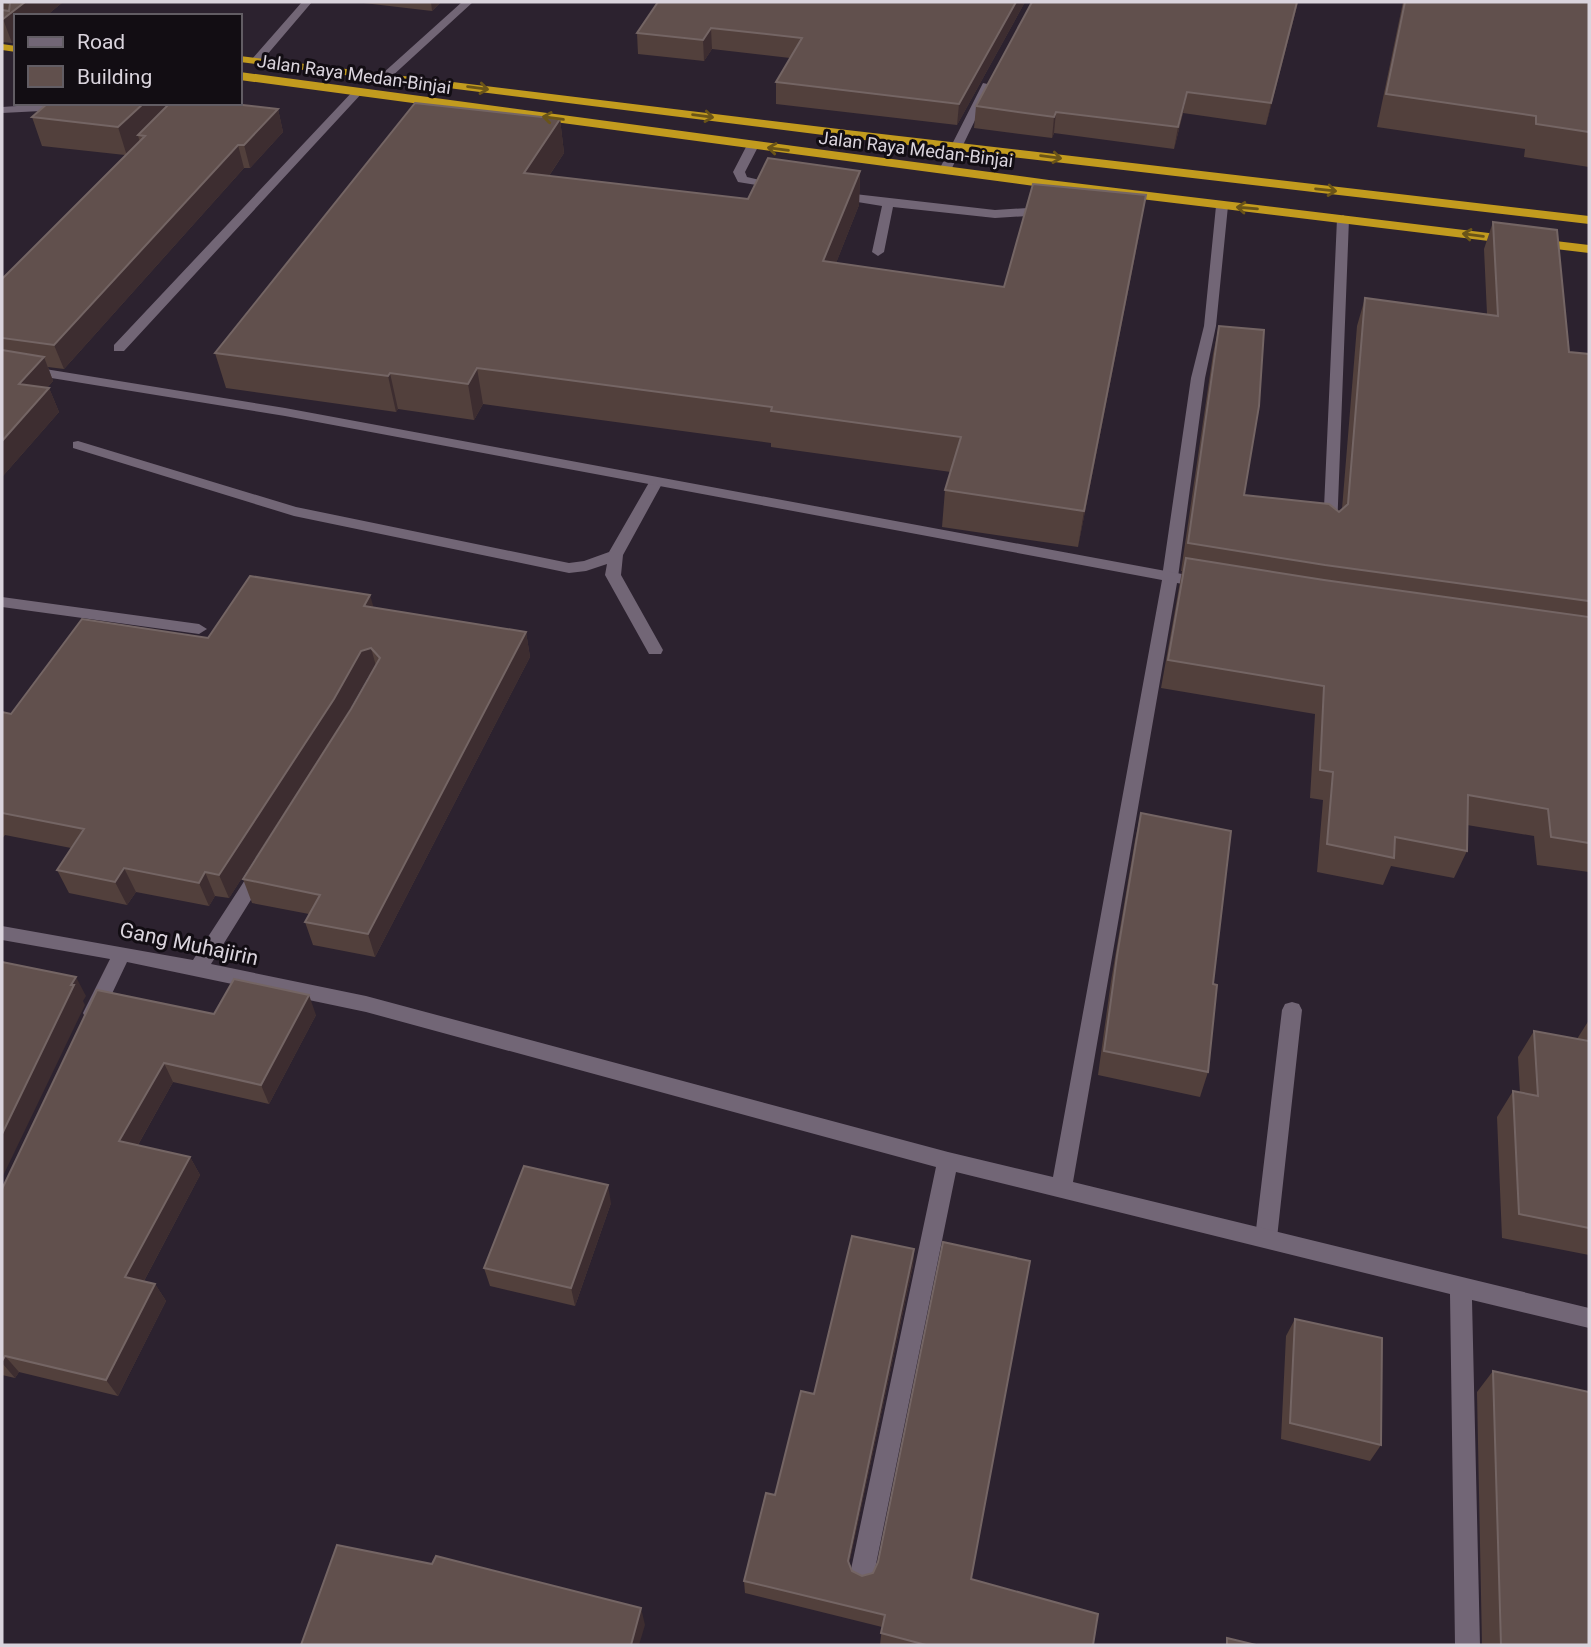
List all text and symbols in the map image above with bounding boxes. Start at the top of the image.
legend [14,14,242,105]
text: Road [77,30,125,54]
street label: Jalan Raya Medan-Binjai [256,50,452,98]
text: Building [77,65,152,89]
one-way arrow [466,81,489,94]
one-way arrow [692,109,714,122]
one-way arrow [542,112,565,125]
street label: Jalan Raya Medan-Binjai [818,127,1014,171]
one-way arrow [767,142,790,155]
one-way arrow [1039,151,1062,164]
one-way arrow [1314,184,1336,197]
one-way arrow [1236,202,1259,215]
one-way arrow [1462,228,1485,241]
street label: Gang Muhajirin [117,918,261,970]

